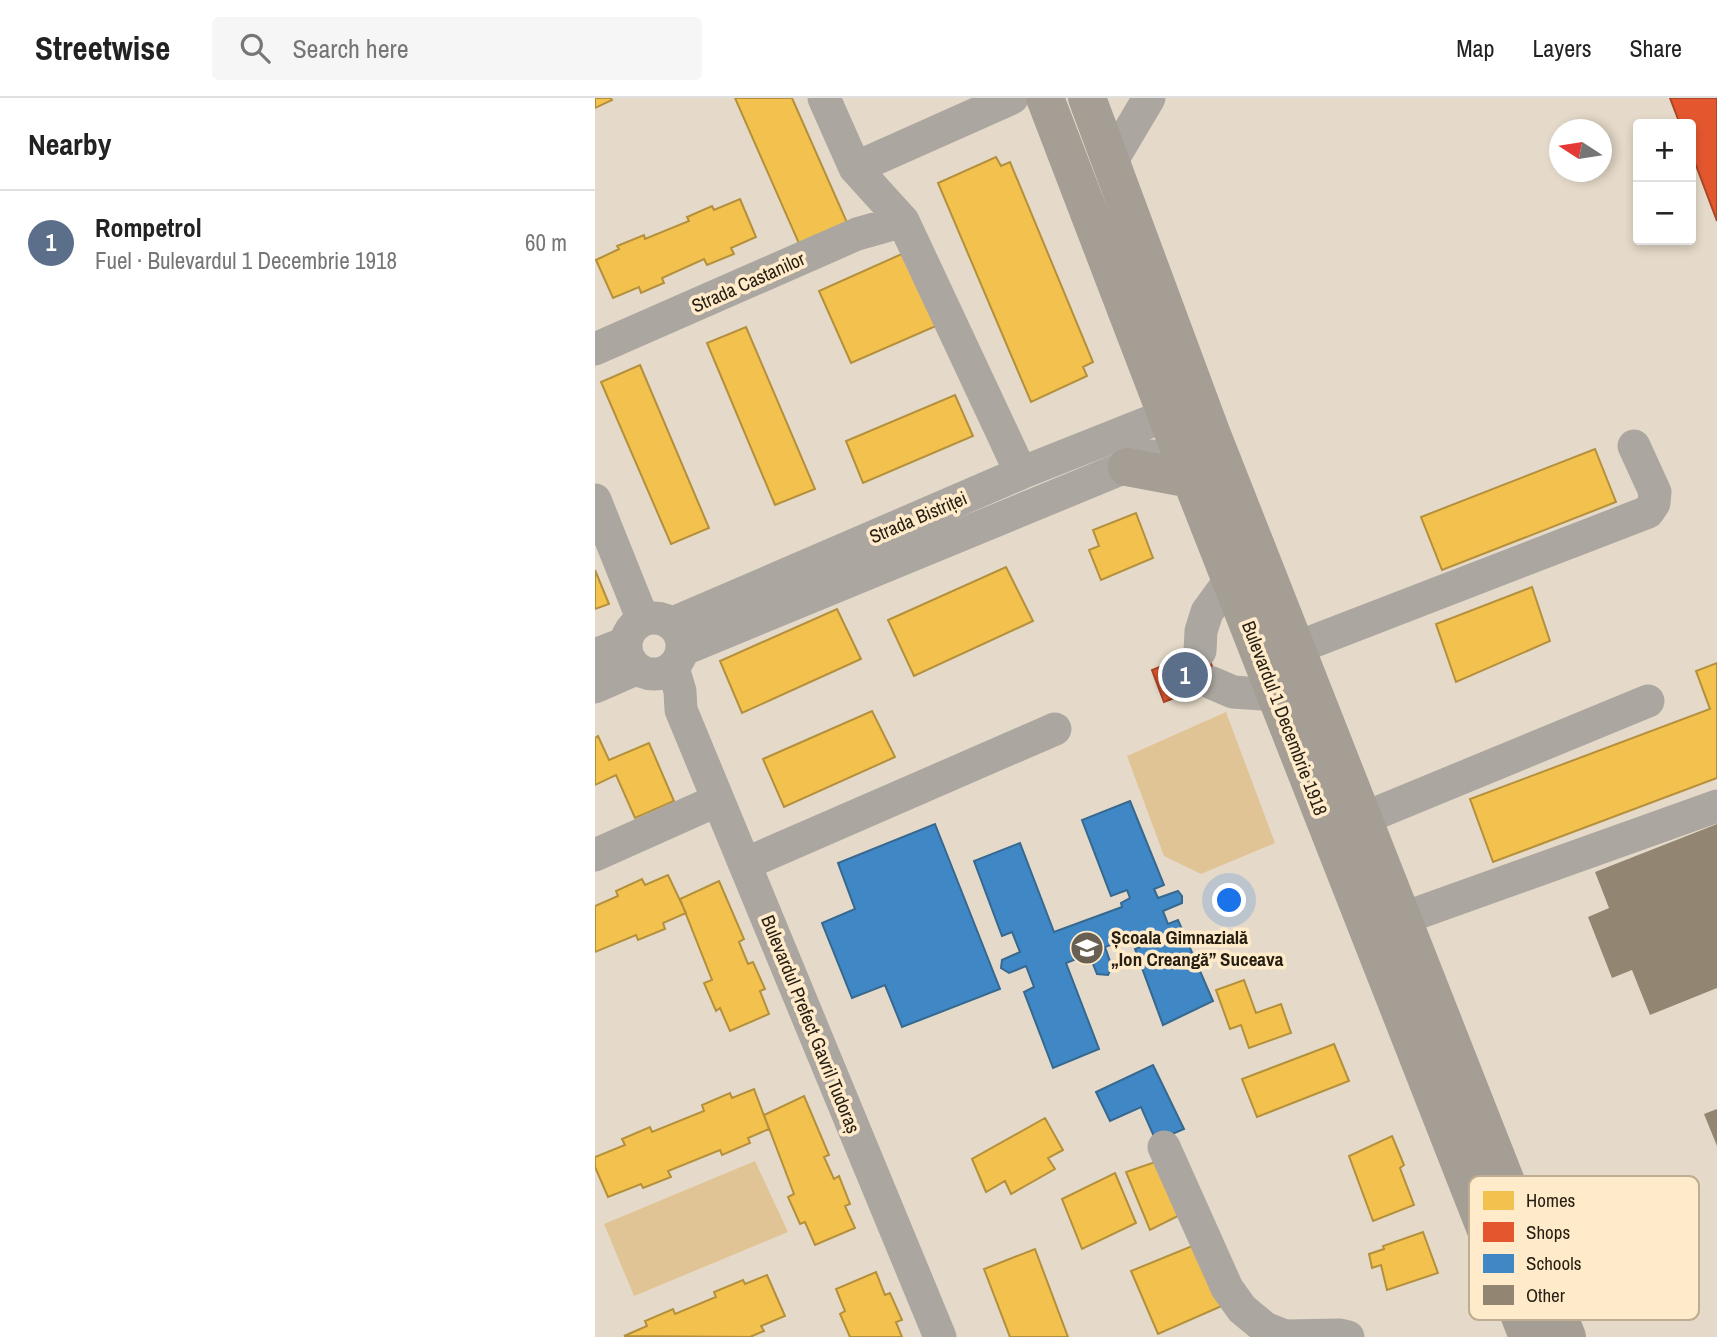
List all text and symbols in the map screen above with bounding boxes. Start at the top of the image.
search box [212,17,702,80]
text: Streetwise [35,26,170,70]
icon: search [236,29,274,67]
text: Search here [292,31,409,66]
text: Map [1456,32,1494,64]
text: Layers [1532,32,1591,64]
text: Share [1629,32,1682,64]
north arrow [1549,119,1612,182]
map controls [1633,119,1696,245]
button: + [1633,119,1696,182]
text: Nearby [28,124,111,164]
button: − [1633,182,1696,245]
text: Rompetrol [95,210,202,245]
text: 1 [46,227,56,258]
text: 60 m [525,227,567,258]
text: Fuel · Bulevardul 1 Decembrie 1918 [95,245,397,276]
street label: Strada Castanilor [687,245,809,319]
street label: Strada Bistriței [865,485,971,549]
street label: Bulevardul 1 Decembrie 1918 [1236,617,1334,819]
pin: 1 [1162,649,1208,701]
your location [1212,883,1246,917]
street label: Bulevardul Prefect Gavril Tudoraș [755,911,867,1137]
place label: Școala Gimnazială „Ion Creangă” Suceava [1111,924,1284,972]
school or university icon: Școala Gimnazială „Ion Creangă” Suceava [1068,929,1106,967]
legend [1469,1176,1699,1320]
text: Homes [1526,1187,1576,1213]
text: Shops [1526,1219,1570,1245]
text: Schools [1526,1250,1582,1276]
text: Other [1526,1282,1566,1308]

